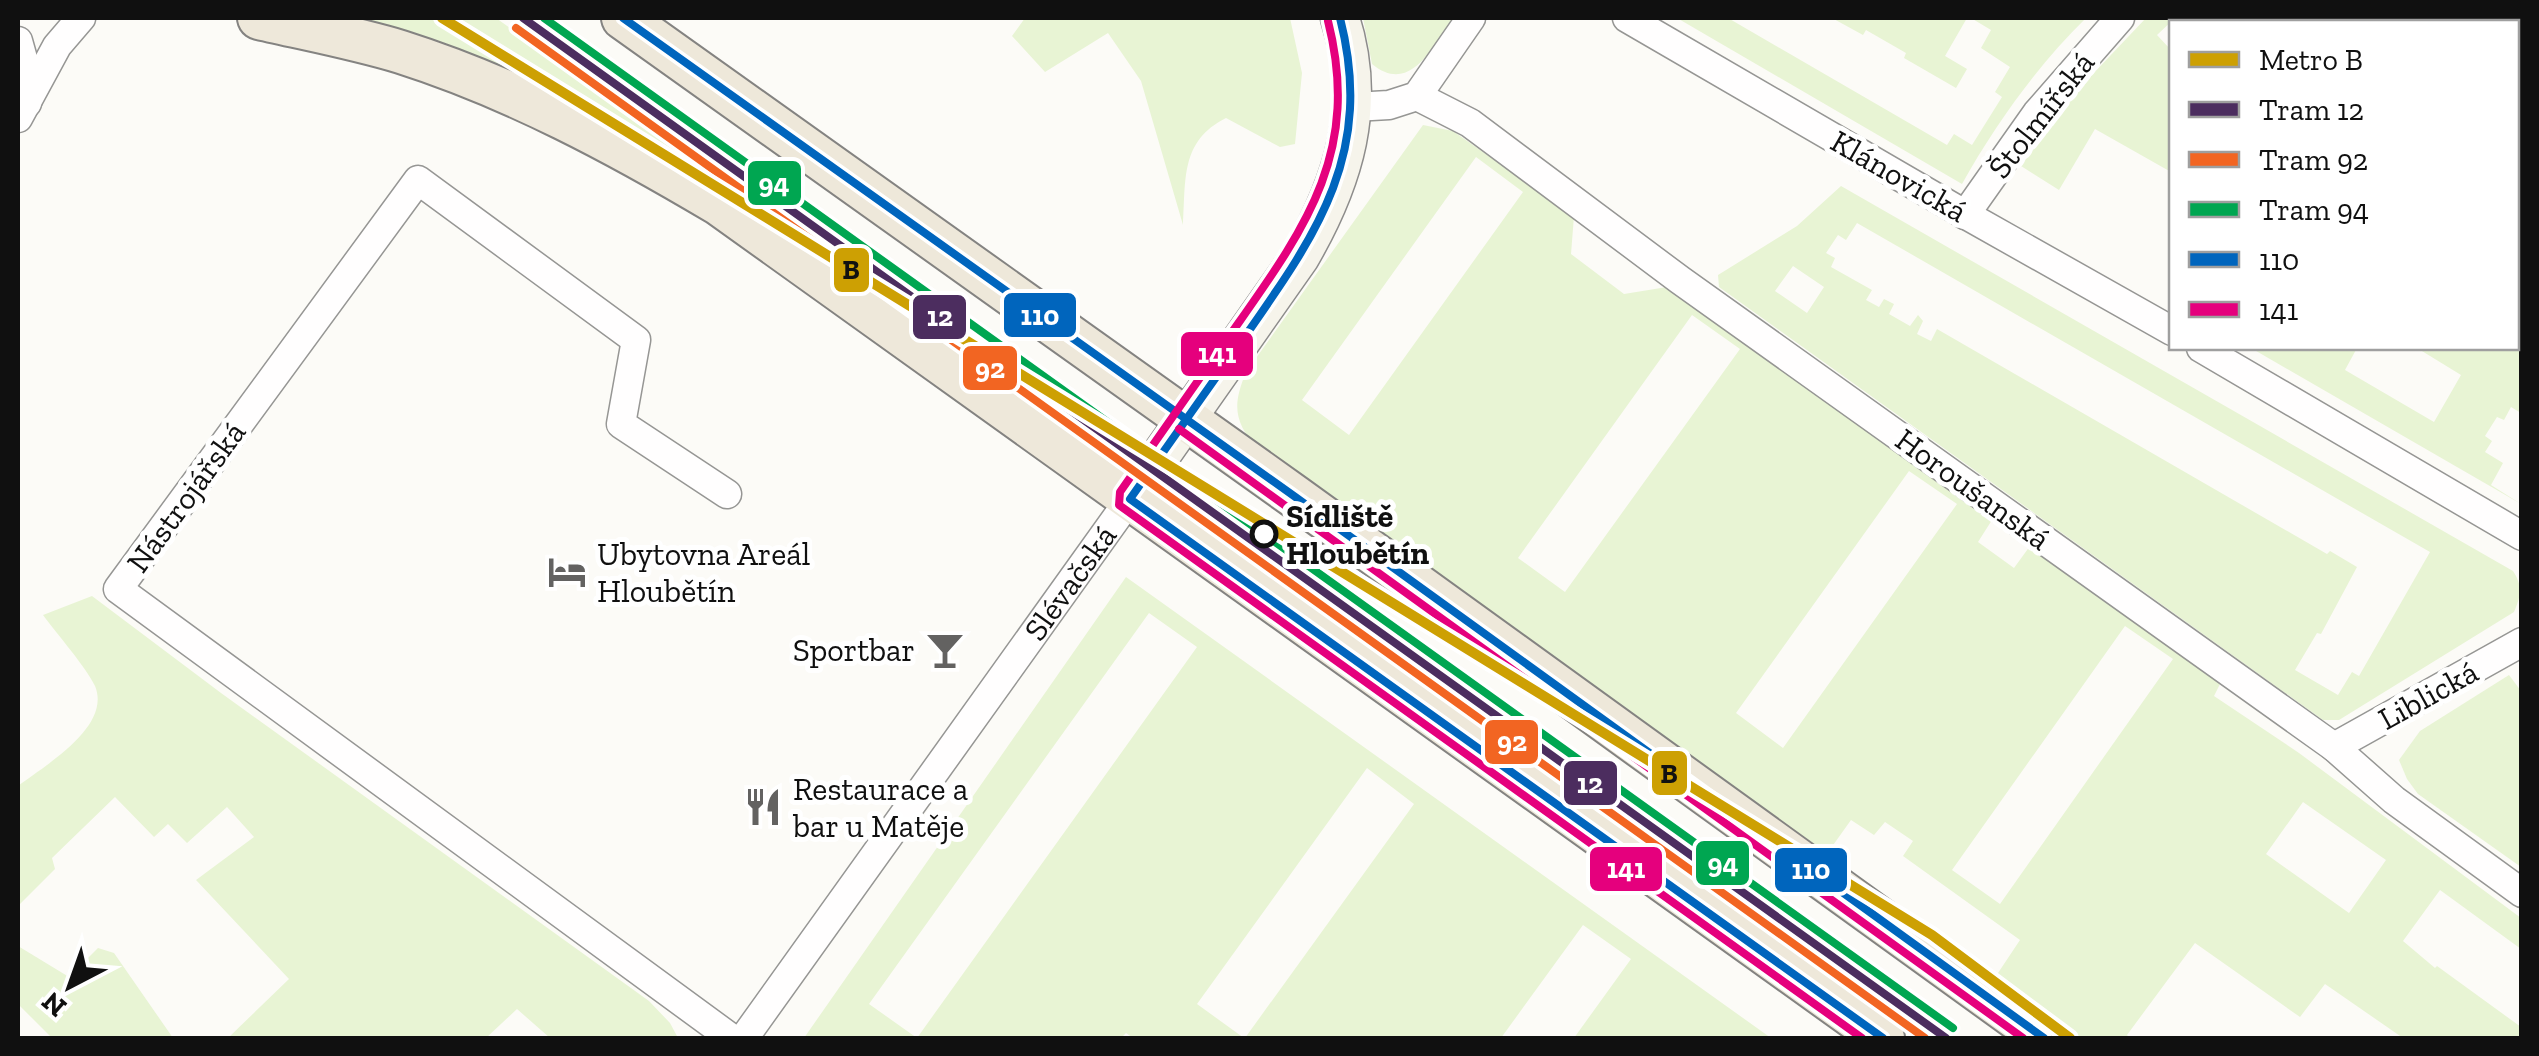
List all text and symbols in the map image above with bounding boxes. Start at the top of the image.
legend [2169,20,2519,350]
text: Metro B [2259,42,2363,78]
street label: Štolmířská [1980,44,2102,186]
text: Tram 12 [2259,92,2364,128]
street label: Klánovická [1824,122,1974,230]
text: Tram 92 [2259,142,2368,178]
line badge: 94 [746,159,803,207]
text: 94 [759,167,790,200]
text: Tram 94 [2259,192,2369,228]
text: 110 [2259,242,2299,278]
line badge: B [832,246,871,294]
text: B [842,253,860,286]
line badge: 110 [1002,291,1078,339]
text: 141 [2259,292,2298,328]
line badge: 12 [911,293,968,341]
text: 110 [1021,299,1059,332]
text: 12 [927,300,953,333]
line badge: 141 [1179,330,1255,378]
text: 141 [1198,337,1236,370]
line badge: 92 [961,344,1019,392]
text: 92 [975,352,1005,385]
street label: Nástrojářská [119,414,253,580]
street label: Horoušanská [1888,420,2058,558]
place label: Sídliště Hloubětín [1286,497,1429,572]
street label: Slévačská [1016,518,1124,648]
marker: Sídliště Hloubětín [1251,521,1277,547]
place label: Ubytovna Areál Hloubětín [597,535,810,610]
hotel icon: Ubytovna Areál Hloubětín [546,551,588,593]
bar icon: Sportbar [924,629,966,671]
place label: Sportbar [793,631,915,669]
street label: Liblická [2372,652,2484,738]
line badge: 92 [1483,718,1540,766]
text: 92 [1497,725,1527,758]
line badge: B [1650,749,1689,797]
text: B [1660,757,1678,790]
line badge: 12 [1562,759,1619,807]
text: 12 [1577,767,1603,800]
place label: Restaurace a bar u Matěje [792,770,968,845]
restaurant icon: Restaurace a bar u Matěje [742,786,784,828]
line badge: 94 [1694,839,1751,887]
line badge: 141 [1588,845,1664,893]
line badge: 110 [1773,846,1849,894]
text: 94 [1708,847,1739,880]
text: 141 [1607,852,1645,885]
text: 110 [1792,853,1830,886]
north arrow [20,936,120,1036]
text: N [35,985,73,1024]

